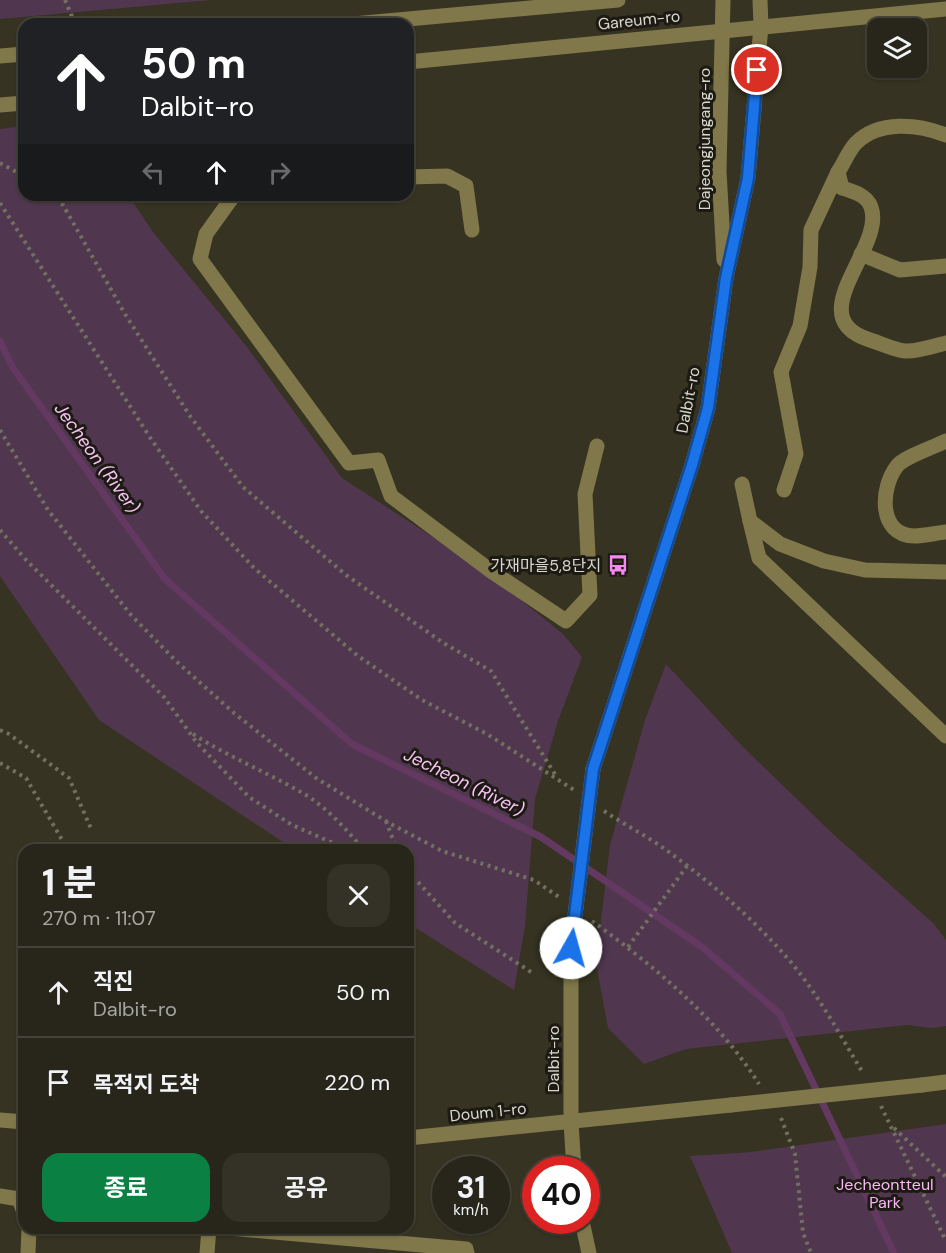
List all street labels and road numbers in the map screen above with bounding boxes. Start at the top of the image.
street label: Gareum-ro [597,5,681,35]
street label: Dajeongjungang-ro [694,68,715,210]
street label: Dalbit-ro [671,365,705,435]
street label: Dalbit-ro [543,1025,564,1093]
street label: Doum 1-ro [449,1098,527,1126]

